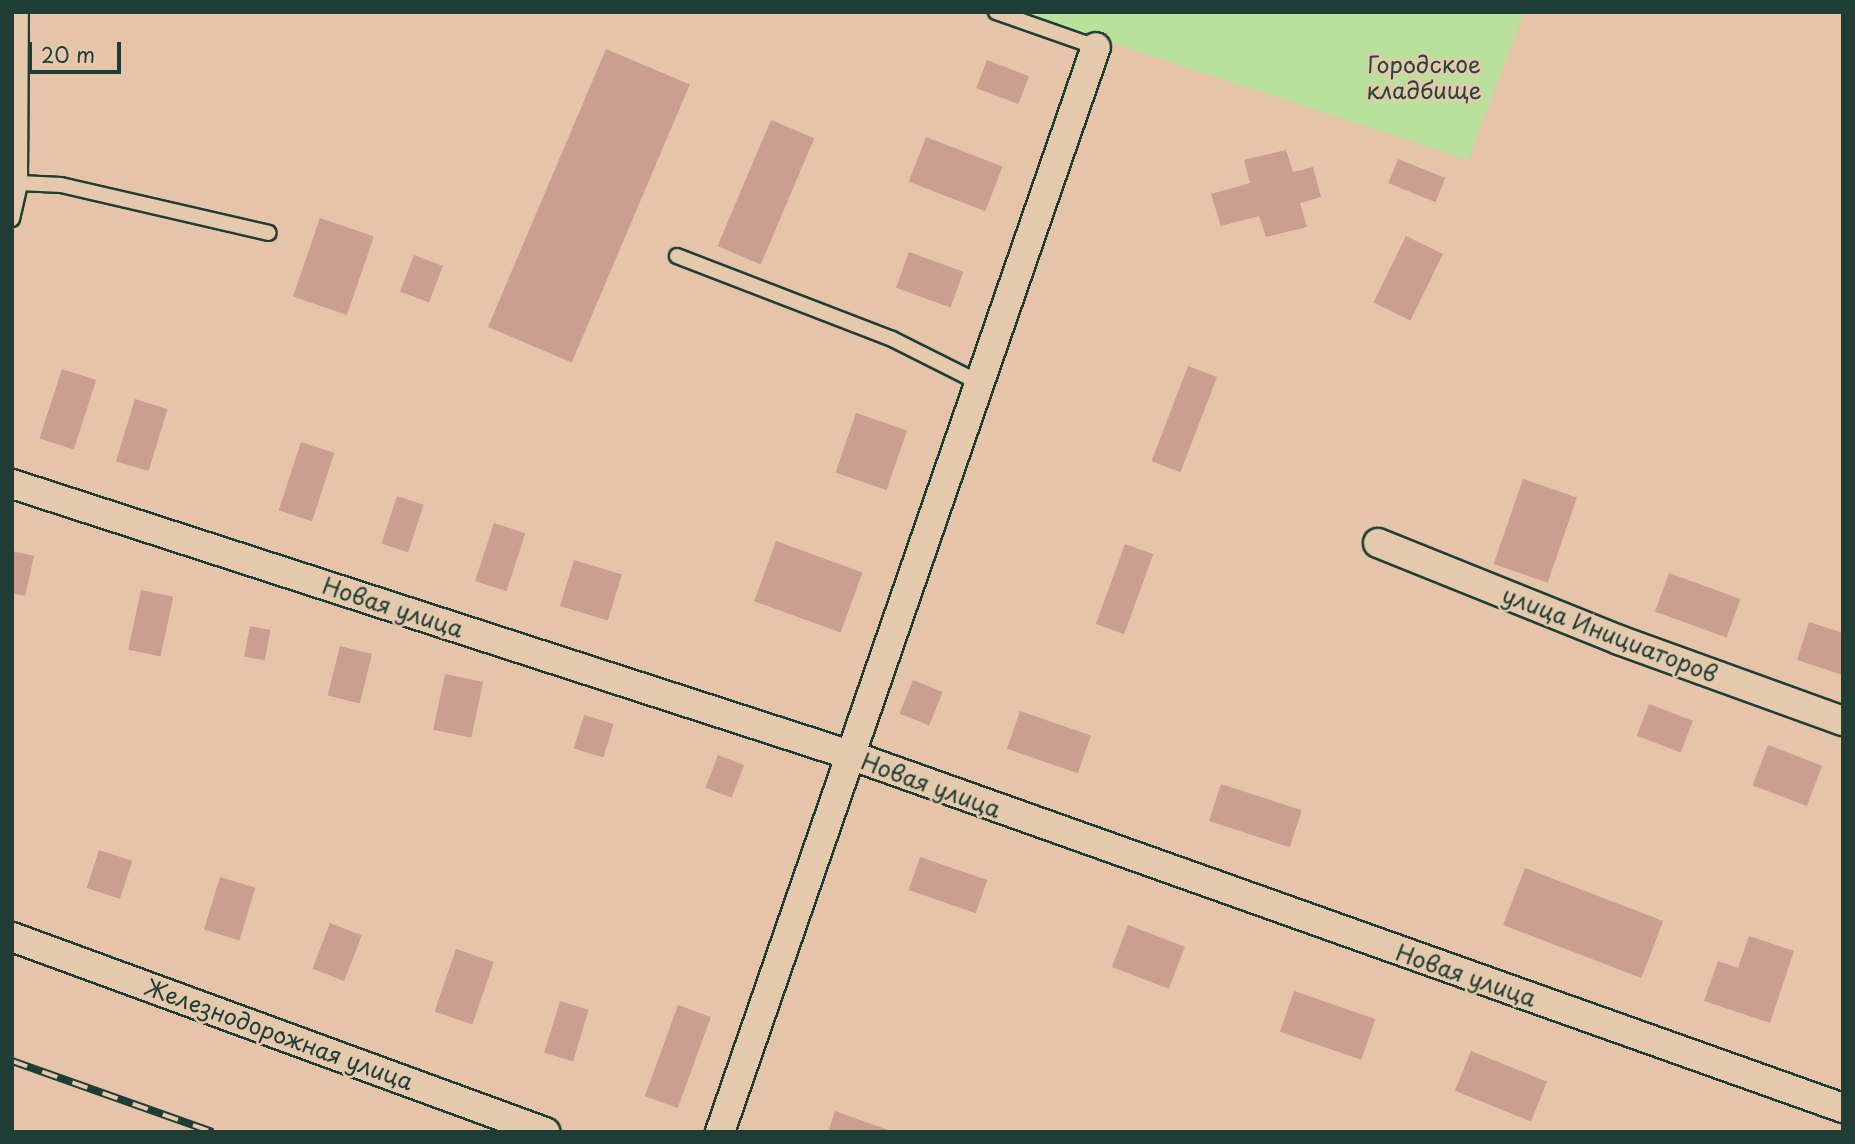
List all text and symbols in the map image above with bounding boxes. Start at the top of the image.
scale bar [32,28,124,72]
text: 20 m [41,38,95,70]
park label: Городское кладбище [1366,50,1482,104]
street label: Новая улица [319,571,467,643]
street label: улица Инициаторов [1498,580,1722,688]
street label: Новая улица [857,747,1005,823]
street label: Новая улица [1392,938,1540,1012]
street label: Железнодорожная улица [140,972,418,1096]

